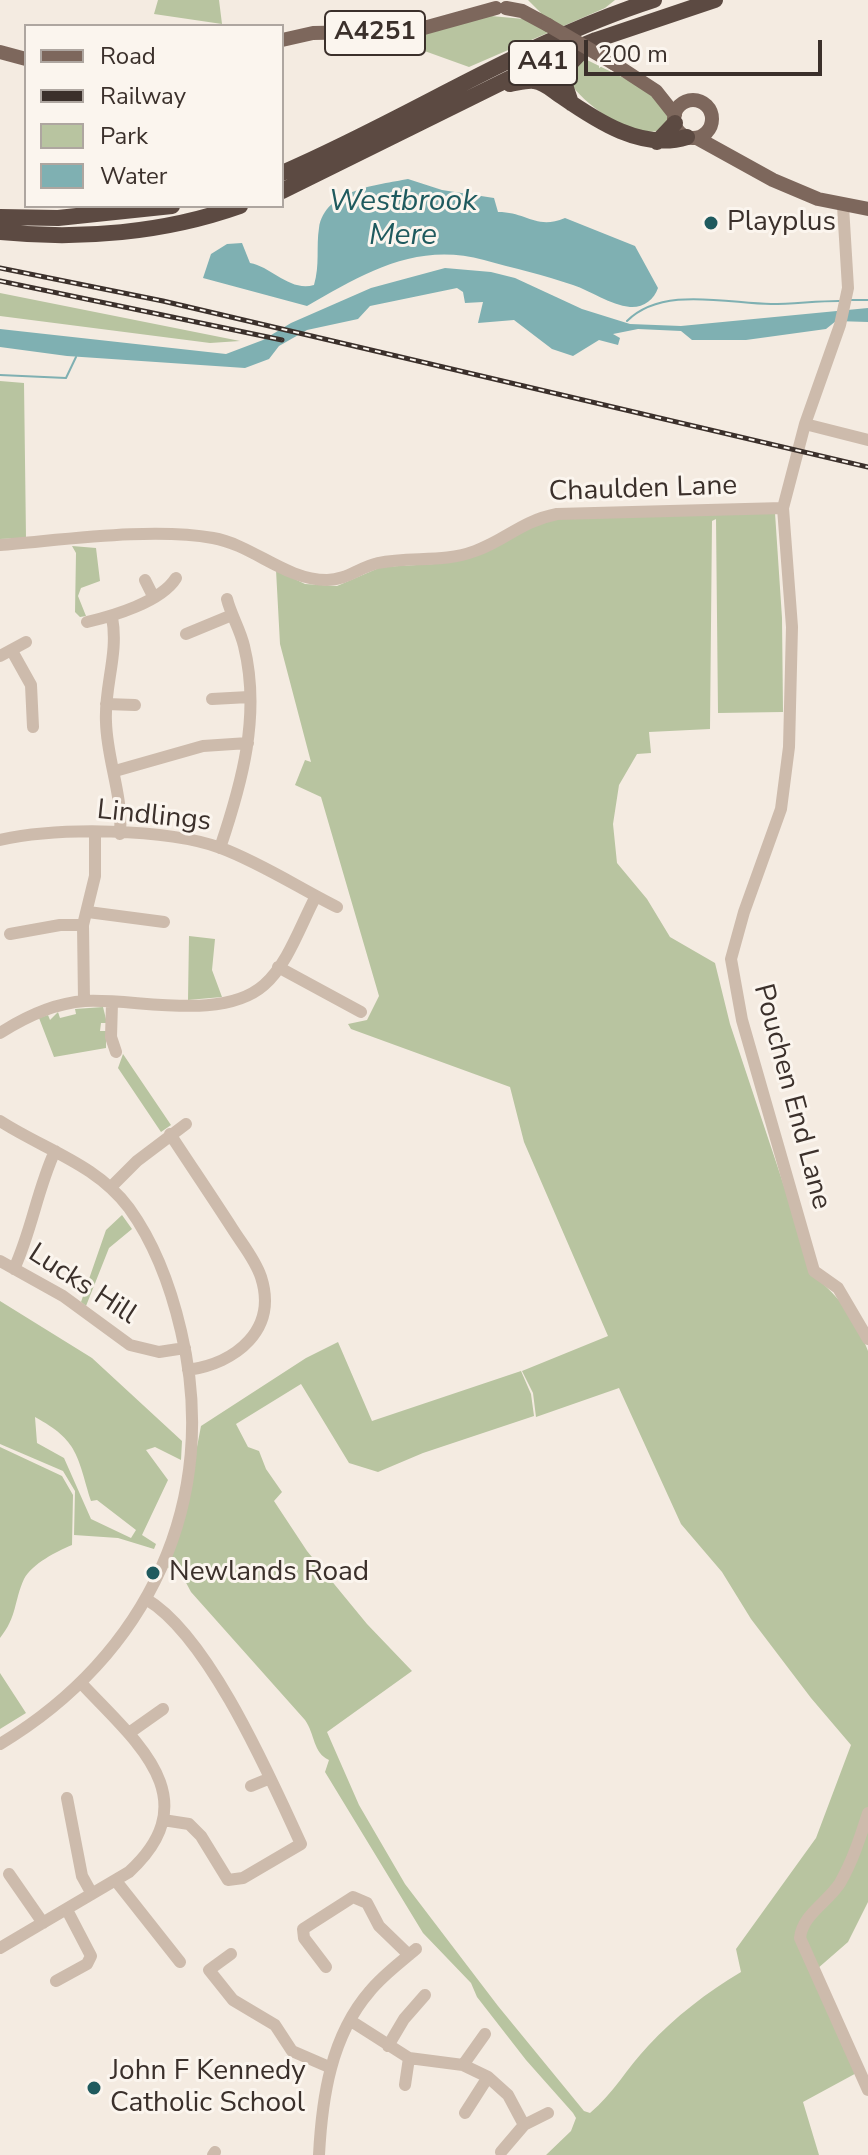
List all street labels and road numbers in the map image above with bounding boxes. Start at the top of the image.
road number: A4251 [325,11,425,55]
road number: A41 [509,41,577,85]
street label: Chaulden Lane [548,470,738,510]
street label: Lindlings [95,794,213,840]
street label: Pouchen End Lane [745,981,837,1213]
street label: Lucks Hill [22,1238,142,1332]

